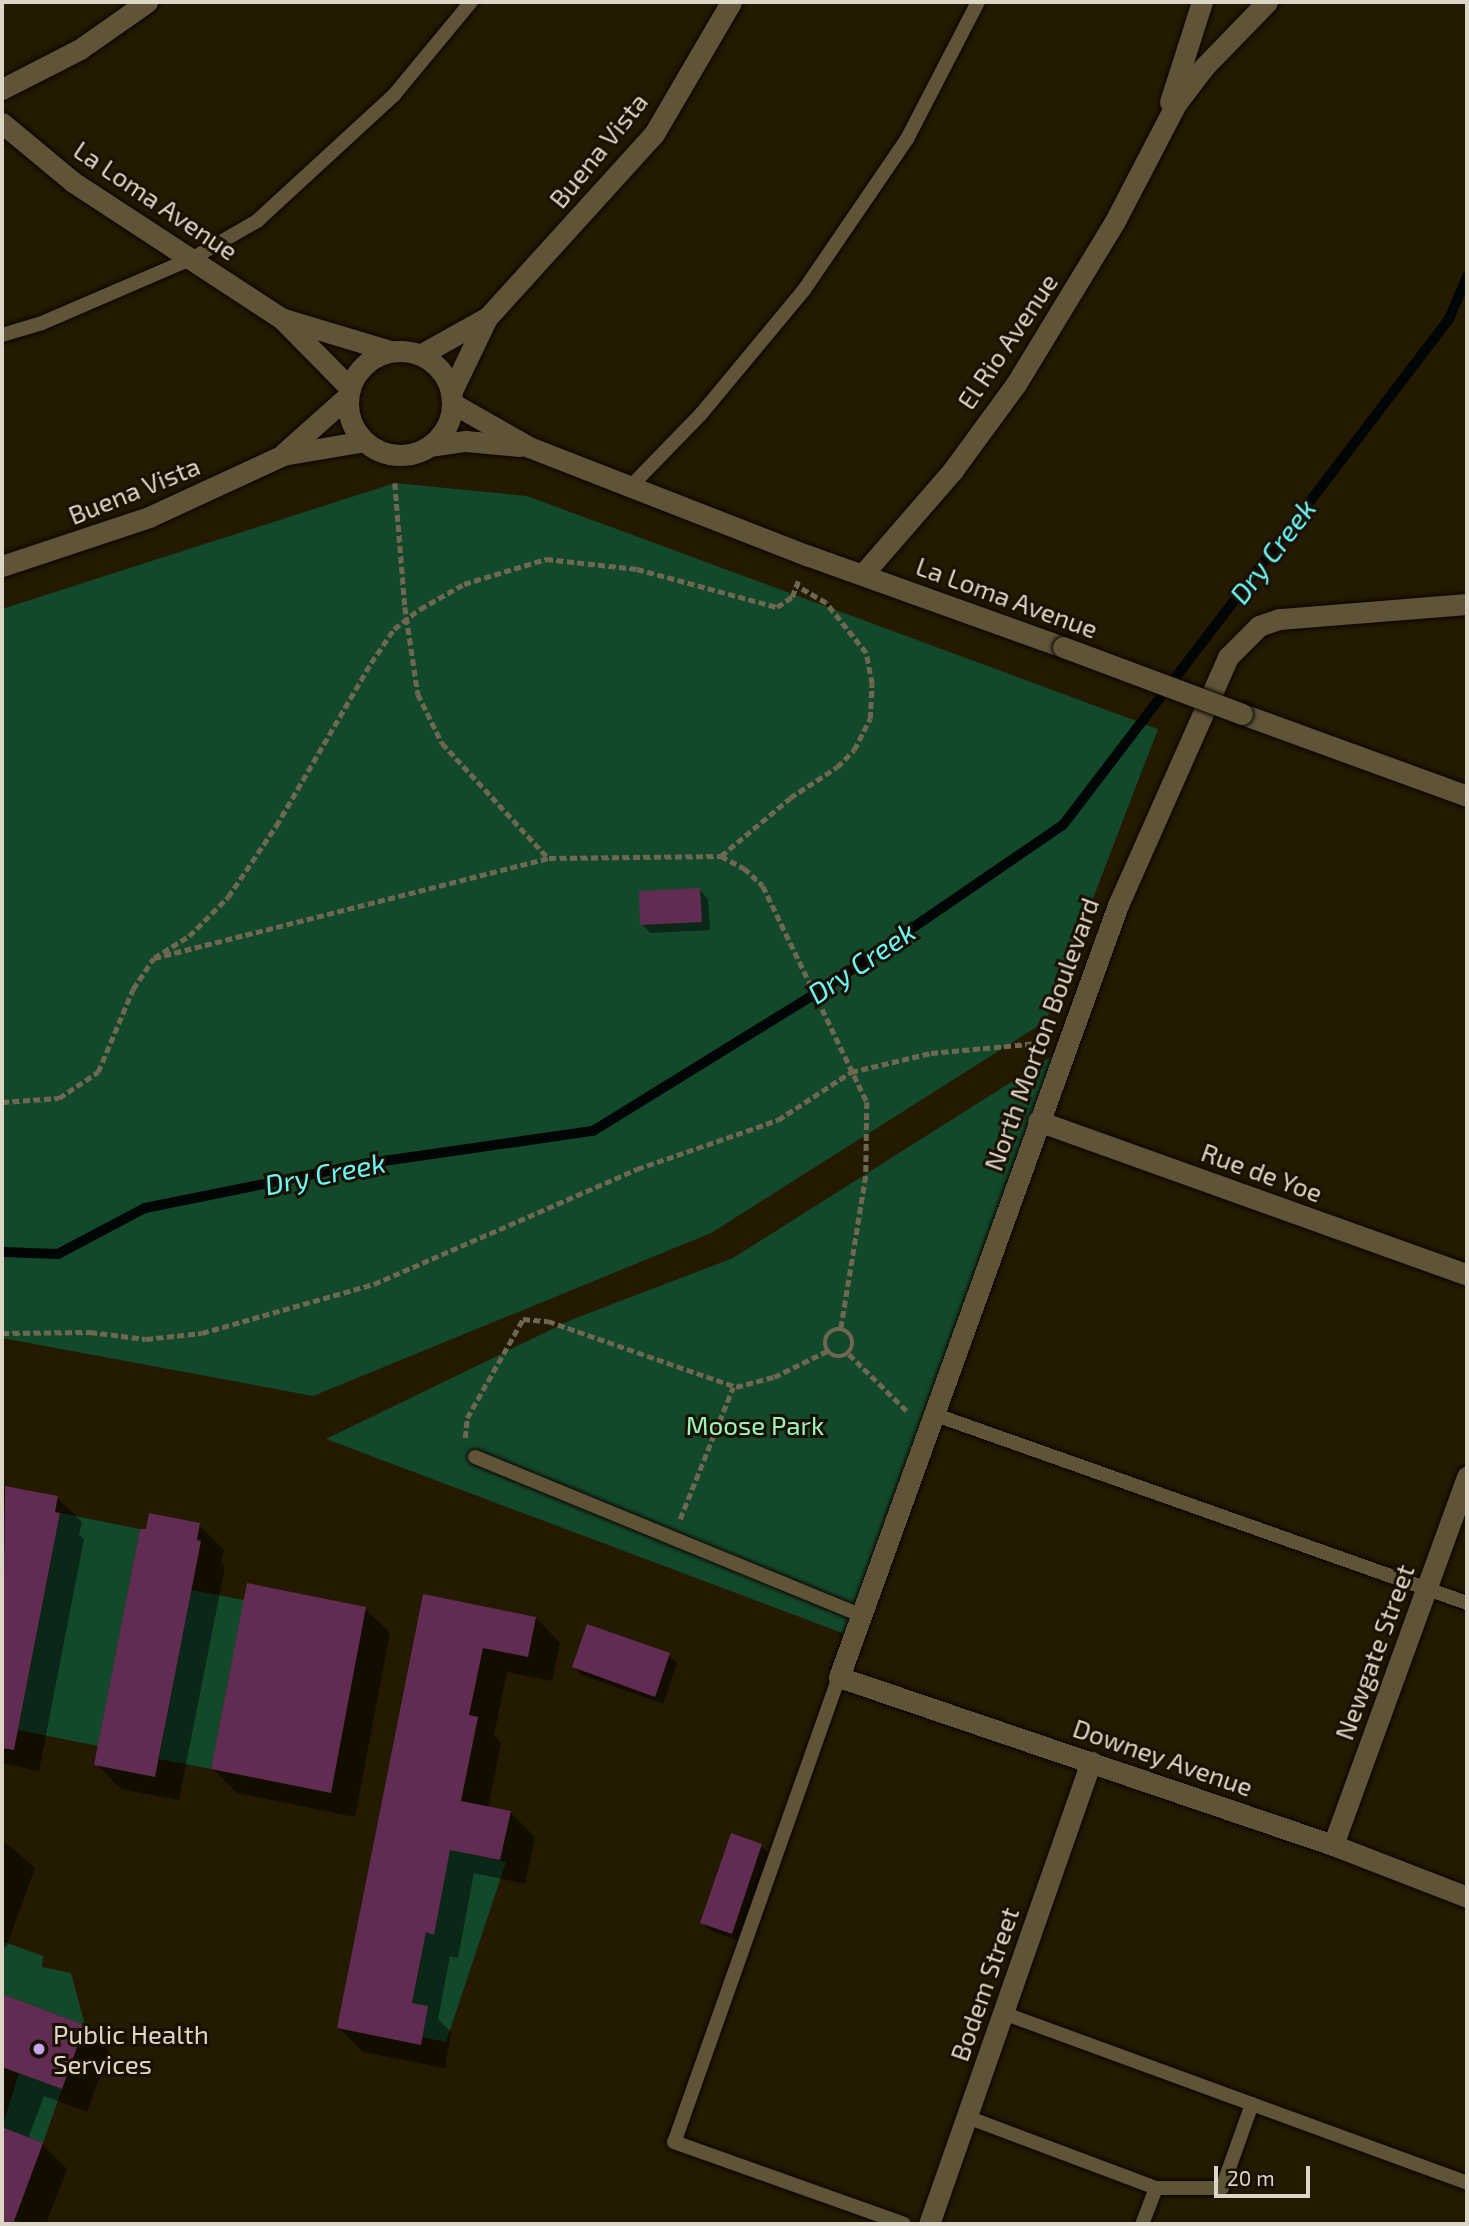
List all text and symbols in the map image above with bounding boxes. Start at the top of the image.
street label: Buena Vista [542,86,654,214]
street label: La Loma Avenue [68,134,244,266]
street label: El Rio Avenue [950,267,1064,415]
street label: Buena Vista [63,449,205,531]
water label: Dry Creek [1222,492,1322,610]
street label: La Loma Avenue [912,550,1102,644]
street label: North Morton Boulevard [977,893,1105,1175]
water label: Dry Creek [801,914,921,1010]
street label: Rue de Yoe [1197,1136,1327,1208]
water label: Dry Creek [262,1145,388,1201]
park label: Moose Park [686,1409,824,1441]
street label: Newgate Street [1328,1560,1420,1744]
street label: Downey Avenue [1069,1711,1257,1803]
street label: Bodem Street [943,1903,1025,2065]
place label: Public Health Services [53,2018,209,2080]
marker: Public Health Services [31,2041,47,2057]
scale bar [1217,2152,1313,2196]
text: 20 m [1227,2165,1275,2190]

